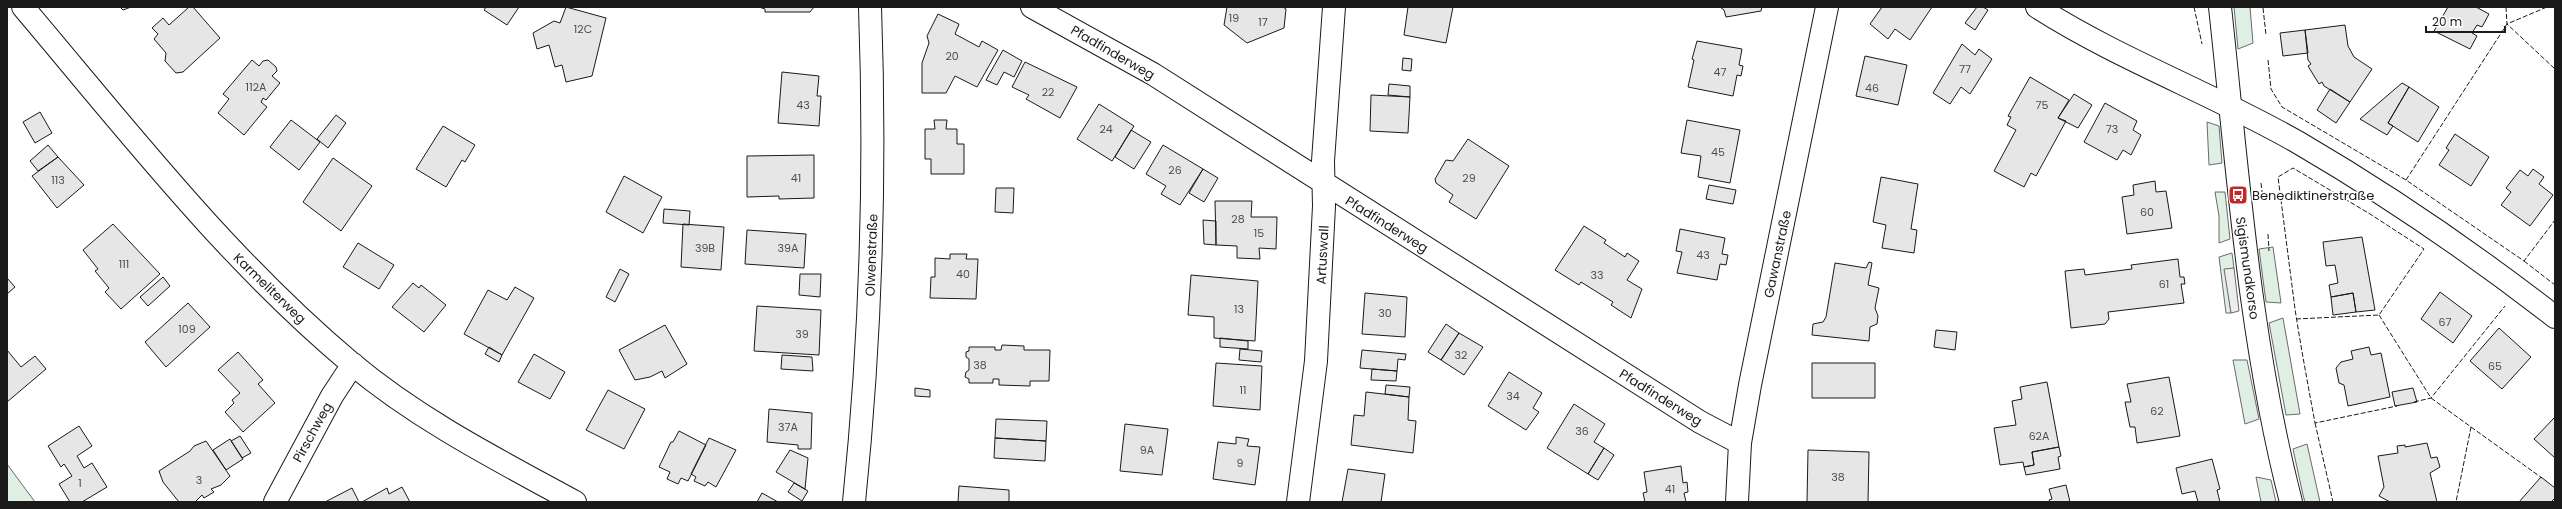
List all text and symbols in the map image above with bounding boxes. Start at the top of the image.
scale bar [2426,8,2505,34]
house number: 19 [1229,10,1239,26]
text: 20 m [2432,13,2462,30]
house number: 17 [1258,14,1268,30]
house number: 12C [574,21,592,37]
street label: Pfadfinderweg [1067,21,1158,84]
house number: 20 [945,48,959,64]
house number: 77 [1959,61,1971,77]
house number: 47 [1714,64,1726,80]
house number: 112A [246,79,267,95]
house number: 46 [1865,80,1879,96]
house number: 22 [1042,84,1054,100]
house number: 43 [796,97,810,113]
house number: 75 [2036,97,2049,113]
house number: 24 [1099,121,1113,137]
house number: 73 [2106,121,2118,137]
house number: 45 [1711,144,1725,160]
house number: 26 [1168,162,1182,178]
house number: 41 [791,170,801,186]
house number: 29 [1462,170,1476,186]
house number: 113 [51,172,65,188]
bus stop icon: Benediktinerstraße [2227,184,2249,206]
place label: Benediktinerstraße [2252,186,2374,205]
street label: Pfadfinderweg [1342,191,1432,257]
house number: 60 [2140,204,2154,220]
street label: Gawanstraße [1759,209,1796,299]
house number: 28 [1231,211,1245,227]
street label: Olwenstraße [861,213,882,297]
street label: Sigismundkorso [2231,216,2264,321]
house number: 15 [1254,225,1264,241]
street label: Artuswall [1311,225,1334,285]
house number: 39B [695,240,715,256]
house number: 39A [778,240,799,256]
house number: 43 [1696,247,1710,263]
street label: Karmeliterweg [229,249,310,328]
house number: 111 [119,256,129,272]
house number: 40 [956,266,970,282]
house number: 33 [1591,267,1603,283]
house number: 61 [2159,276,2169,292]
house number: 13 [1234,301,1244,317]
house number: 30 [1378,305,1392,321]
house number: 67 [2439,314,2452,330]
house number: 109 [178,321,196,337]
house number: 39 [795,326,809,342]
house number: 32 [1455,347,1467,363]
house number: 38 [973,357,987,373]
house number: 65 [2488,358,2502,374]
street label: Pfadfinderweg [1616,364,1706,430]
house number: 11 [1239,382,1247,398]
house number: 34 [1506,388,1520,404]
street label: Pirschweg [288,399,337,466]
house number: 62 [2150,403,2164,419]
house number: 37A [778,419,799,435]
house number: 36 [1575,423,1589,439]
house number: 62A [2029,428,2050,444]
house number: 9A [1140,442,1155,458]
house number: 9 [1237,455,1244,471]
house number: 38 [1831,469,1845,485]
house number: 3 [196,472,202,488]
house number: 1 [78,475,82,491]
house number: 41 [1665,481,1675,497]

